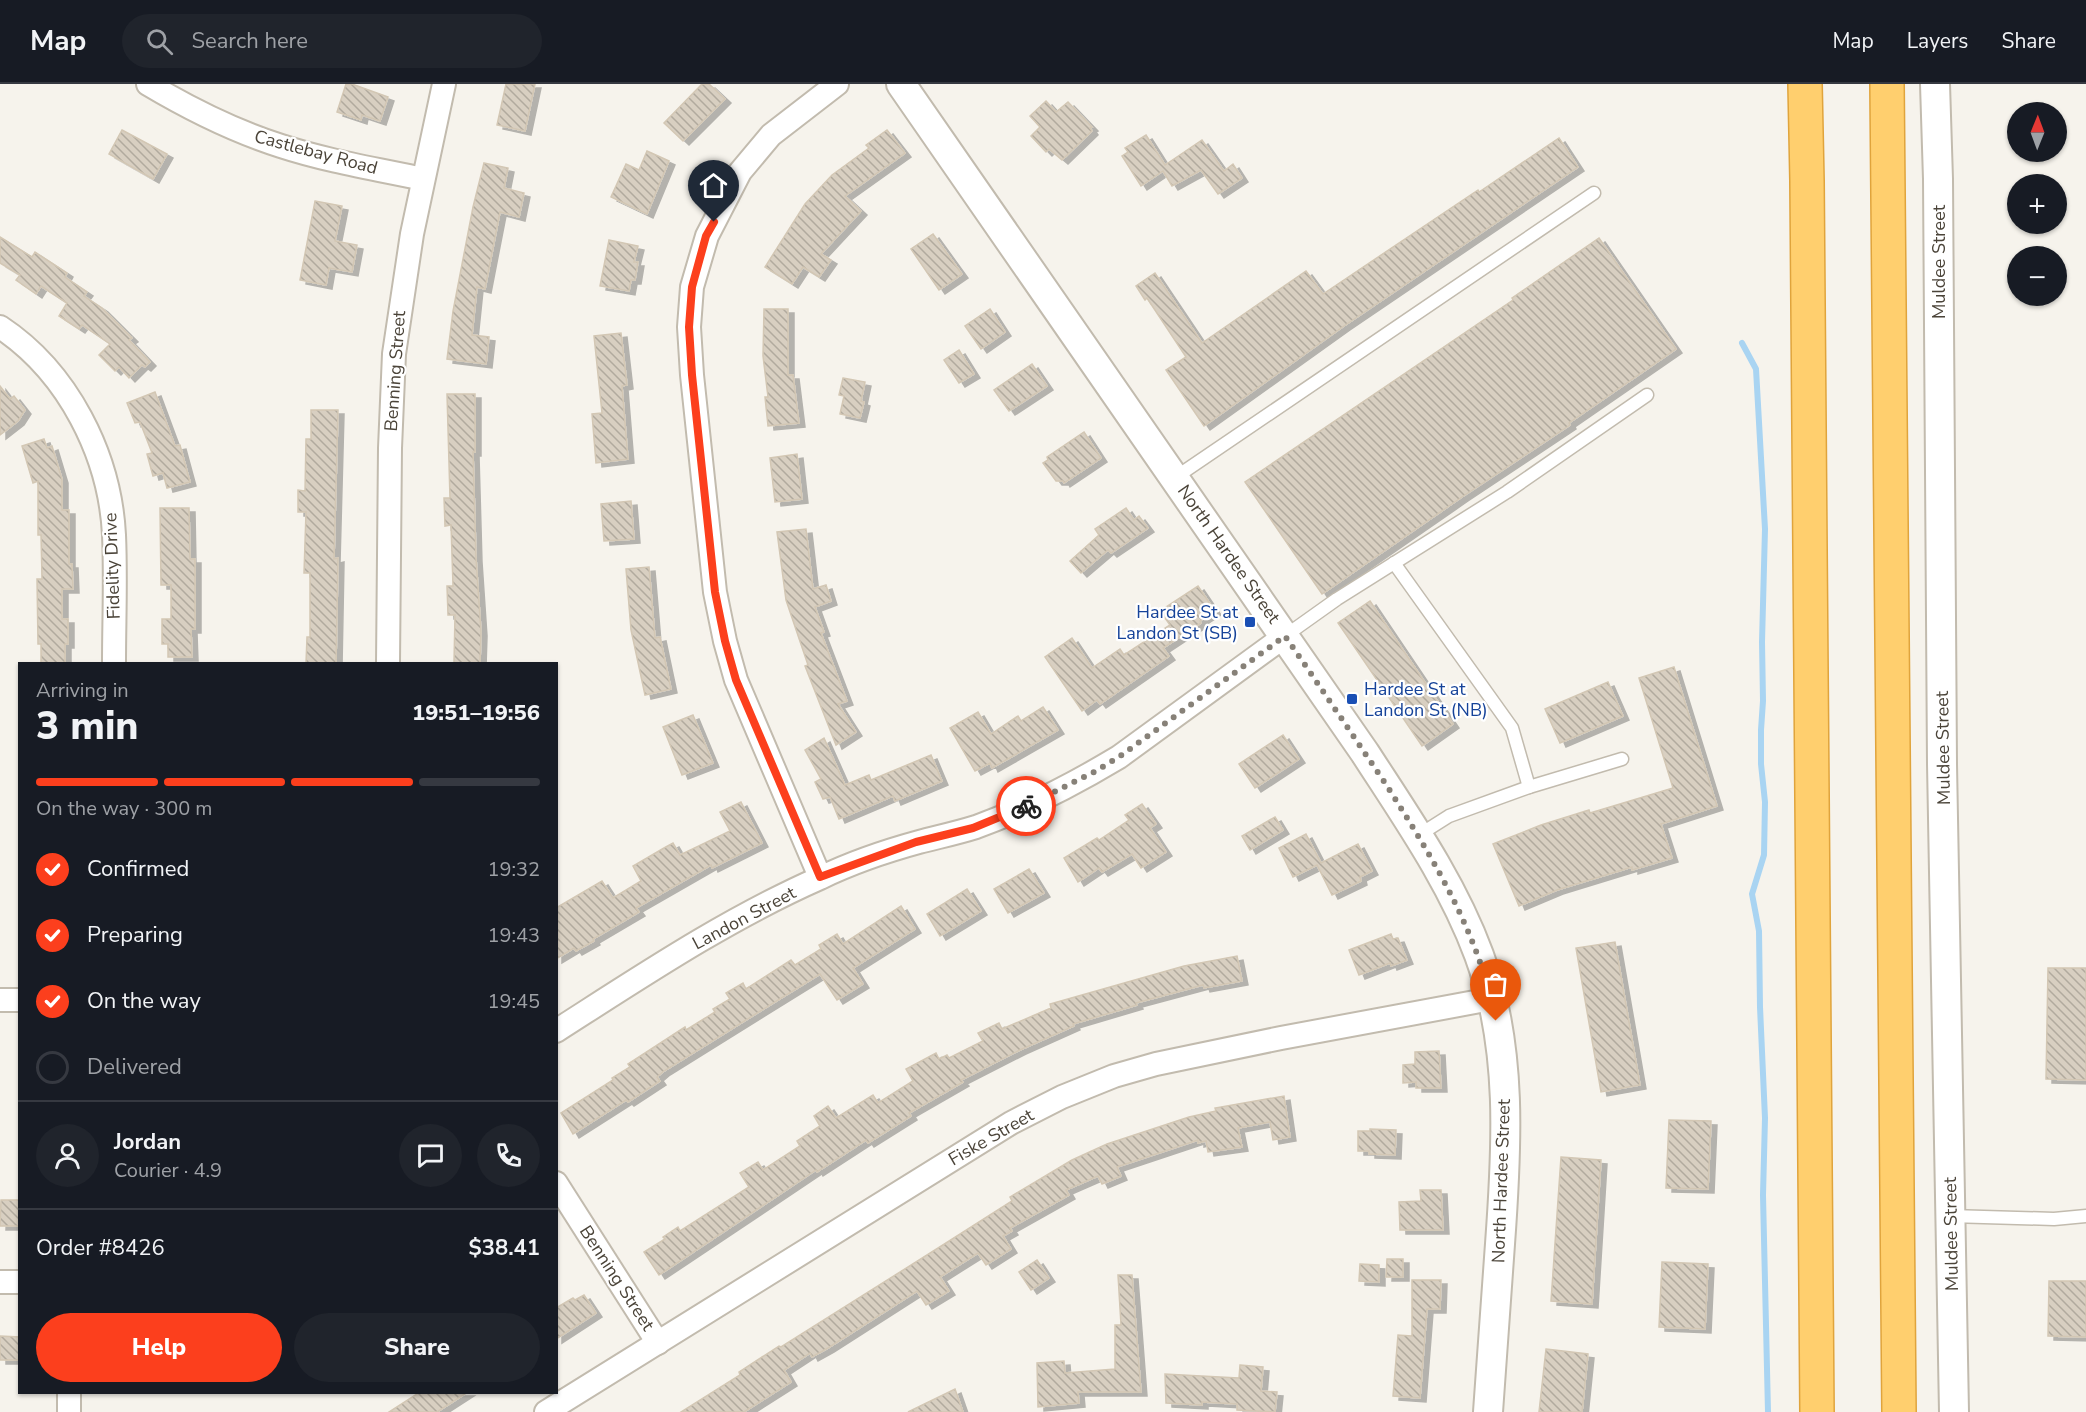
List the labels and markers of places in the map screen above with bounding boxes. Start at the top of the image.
pin [688,160,739,222]
place label: Hardee St at Landon St (SB) [1116,600,1239,645]
marker: Hardee St at Landon St (SB) [1243,615,1257,629]
place label: Hardee St at Landon St (NB) [1364,677,1488,722]
marker: Hardee St at Landon St (NB) [1345,692,1359,706]
pin [1470,959,1521,1021]

